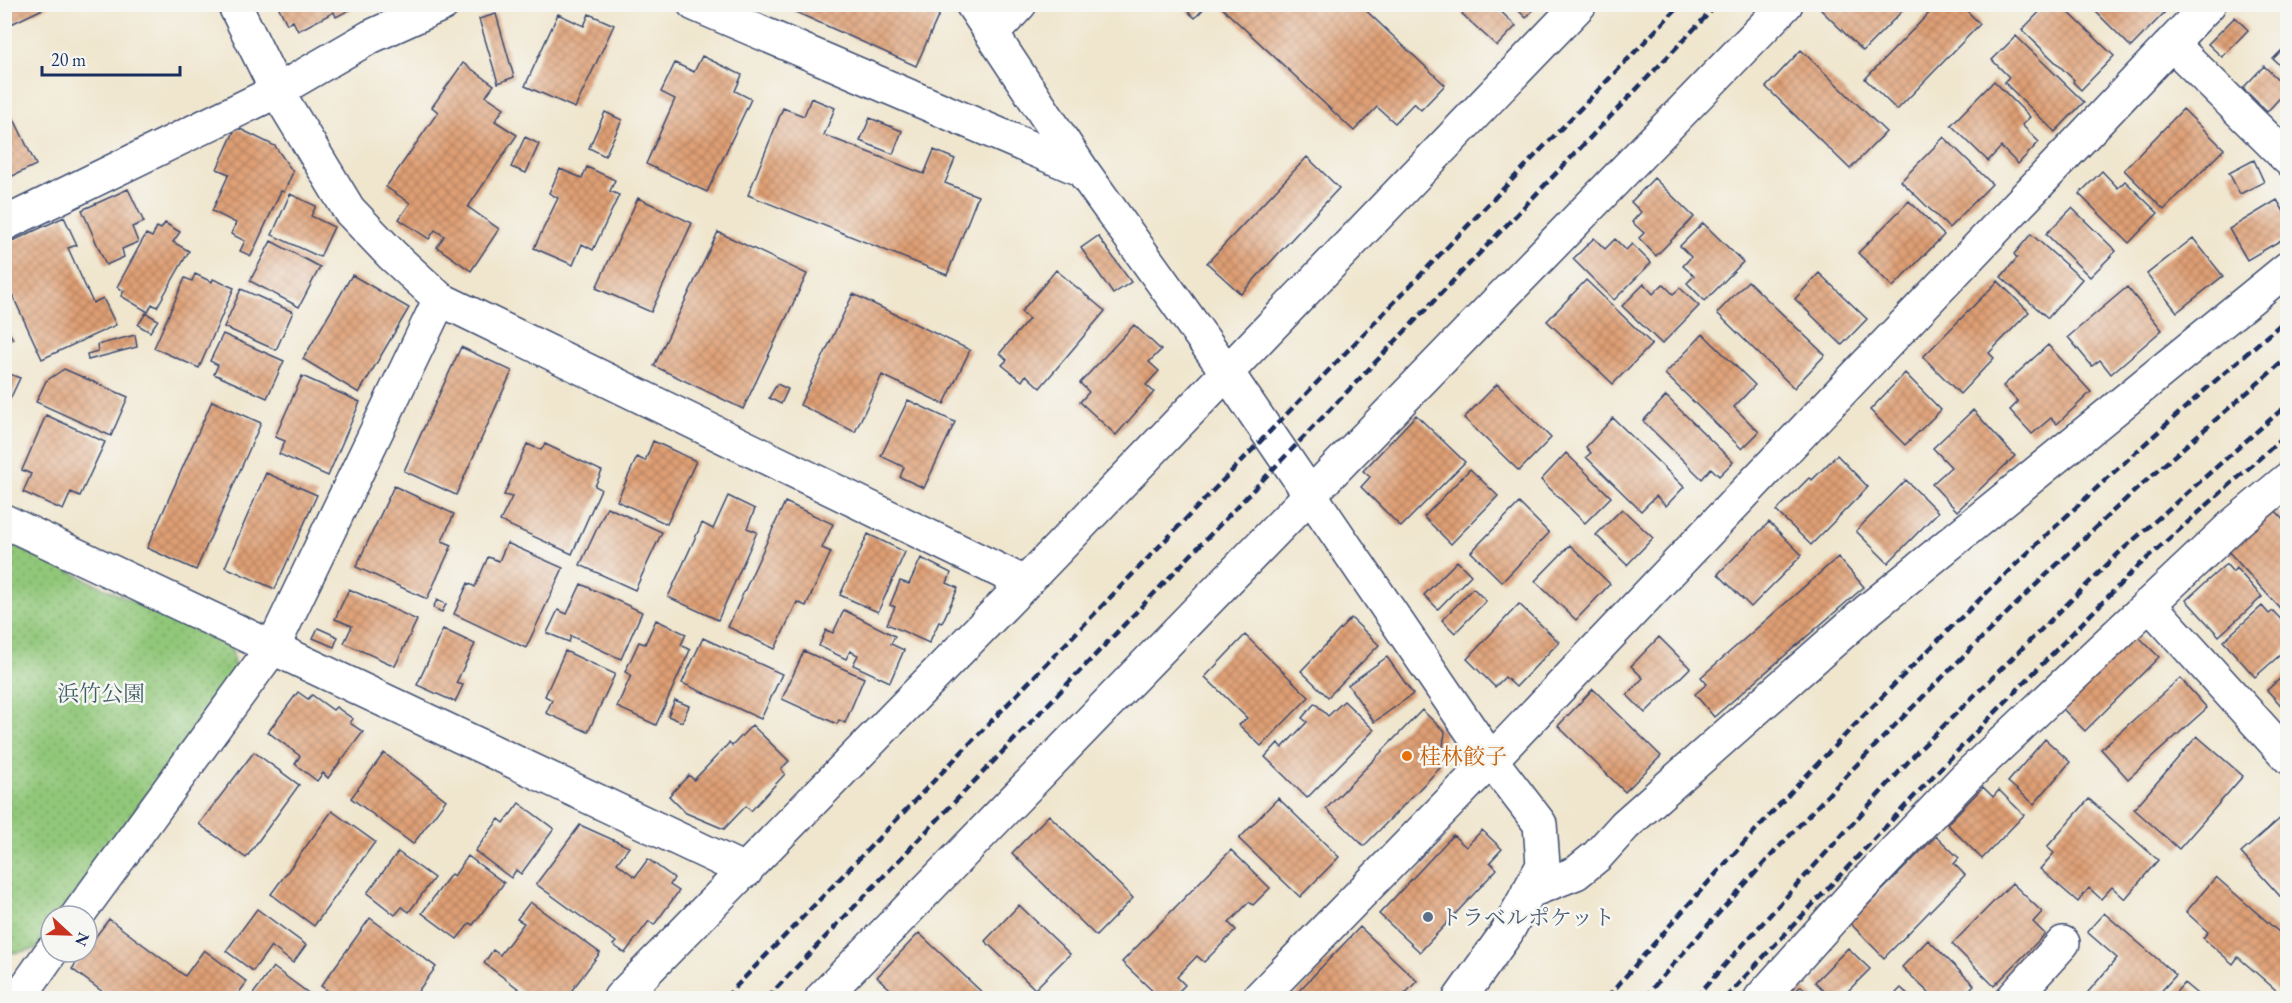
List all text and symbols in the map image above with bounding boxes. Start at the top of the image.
scale bar [42,39,180,77]
text: 20 m [51,48,86,71]
park label: 浜竹公園 [57,679,145,708]
place label: 桂林餃子 [1419,742,1507,771]
marker: 桂林餃子 [1400,749,1414,763]
place label: トラベルポケット [1440,903,1615,932]
north arrow [39,904,99,964]
marker: トラベルポケット [1421,910,1435,924]
text: N [70,929,95,949]

